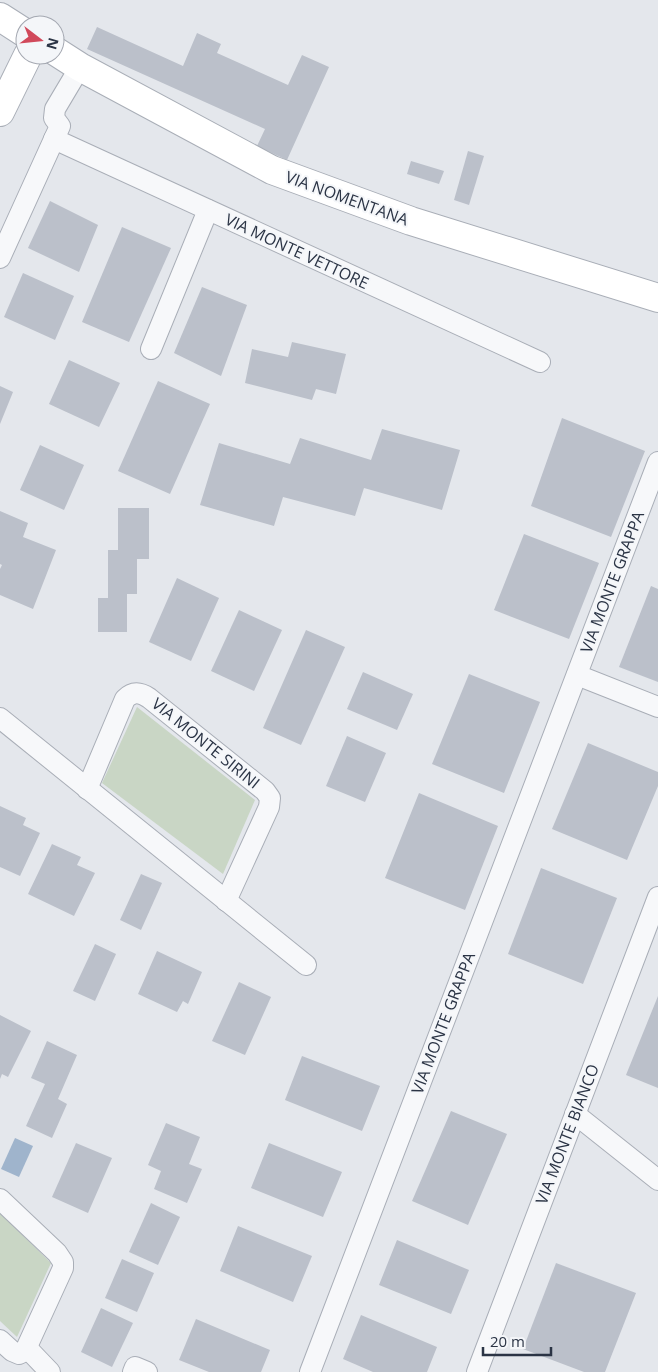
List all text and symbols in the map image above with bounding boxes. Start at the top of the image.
north arrow [15,15,65,65]
text: N [42,36,64,52]
street label: VIA NOMENTANA [283,166,412,231]
street label: VIA MONTE VETTORE [222,208,372,294]
street label: VIA MONTE GRAPPA [575,507,649,656]
street label: VIA MONTE SIRINI [147,693,265,793]
street label: VIA MONTE GRAPPA [406,948,480,1097]
street label: VIA MONTE BIANCO [530,1061,604,1207]
scale bar [483,1324,550,1356]
text: 20 m [490,1331,525,1351]

